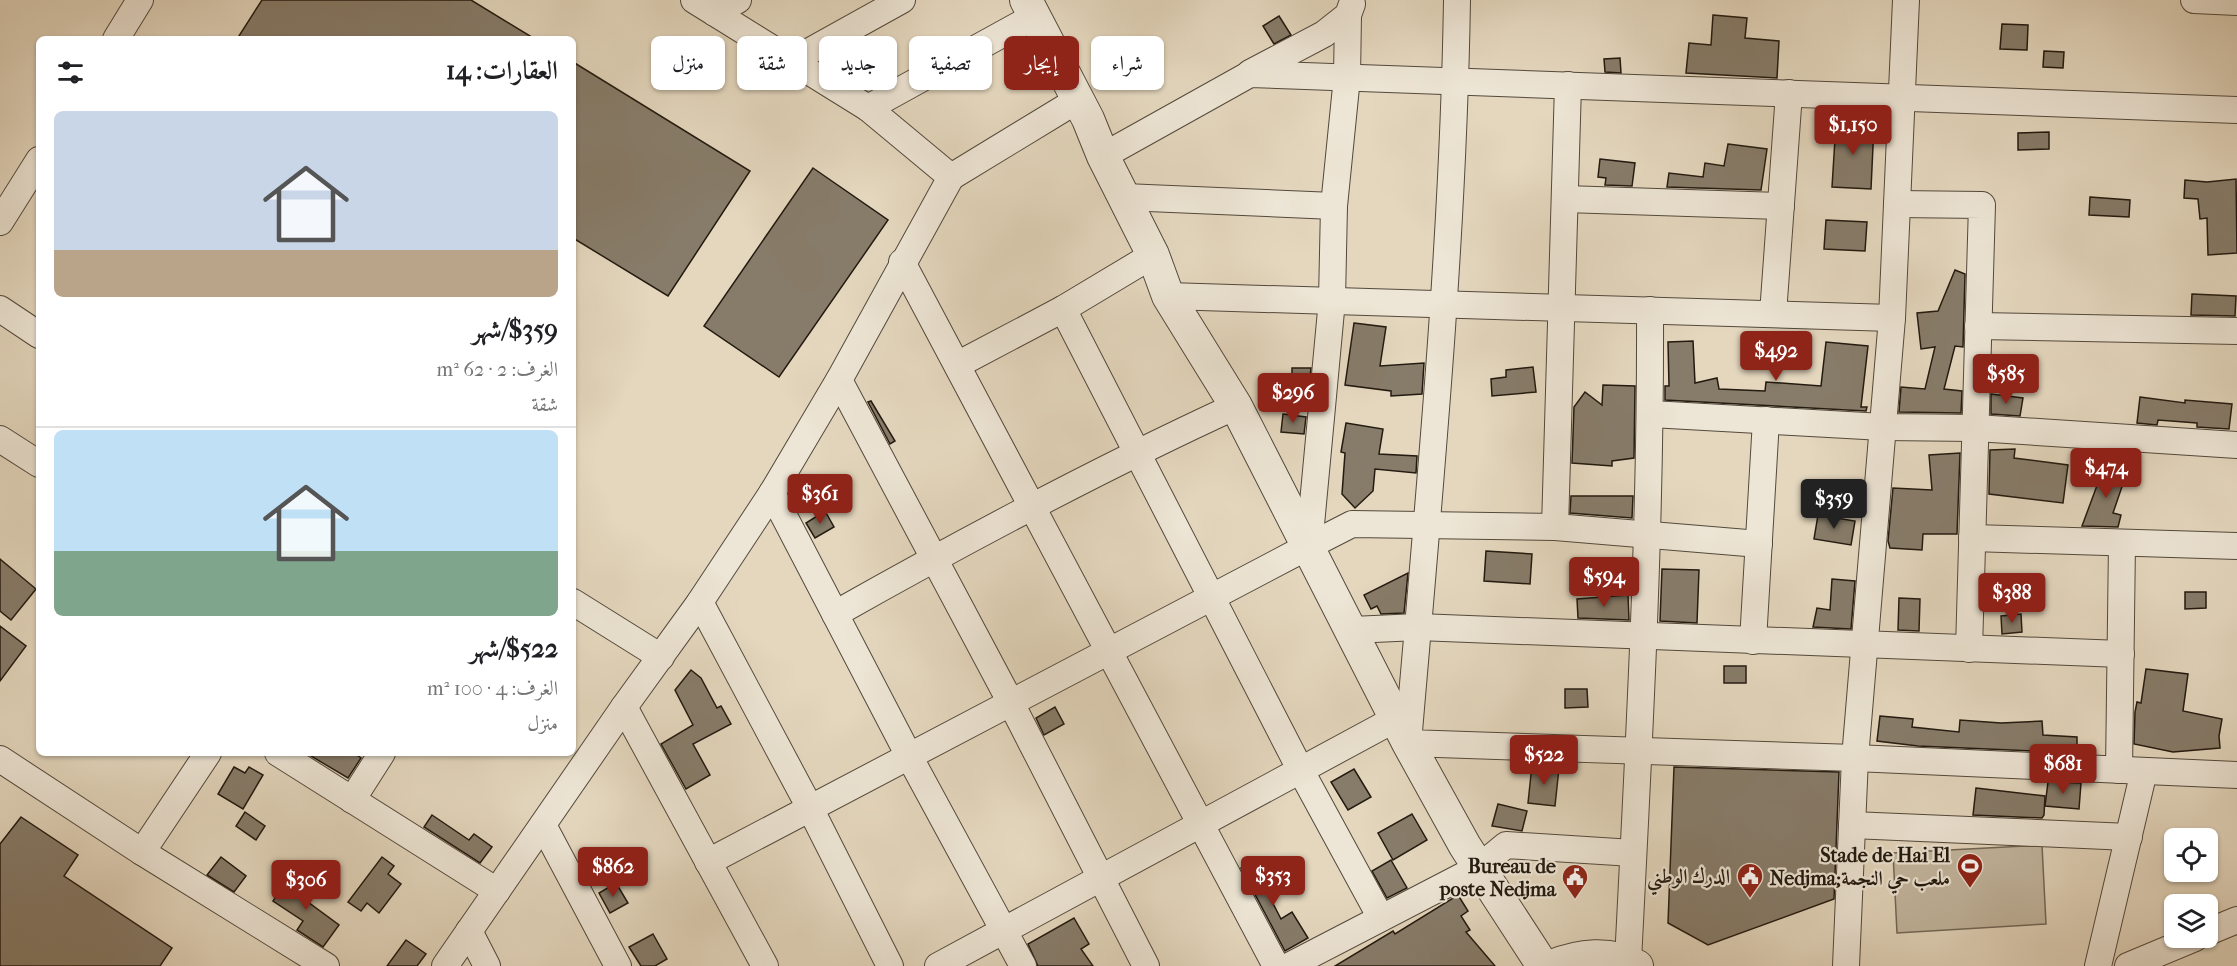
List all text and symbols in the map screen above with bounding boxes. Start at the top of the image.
chip: منزل [651,36,725,90]
chip: شقة [737,36,807,90]
chip: جديد [819,36,897,90]
chip: تصفية [909,36,992,90]
chip: إيجار [1004,36,1079,90]
chip: شراء [1091,36,1164,90]
text: العقارات: 14 [446,55,558,86]
icon: filters [54,56,87,89]
pin: $1,150 [1804,105,1902,156]
text: $1,150 [1829,113,1877,136]
icon: home [252,150,360,258]
text: $359/شهر [472,314,558,345]
pin: $492 [1740,331,1812,382]
text: $492 [1754,339,1798,362]
pin: $585 [1970,354,2042,405]
text: الغرف: 2 · 62 m² [437,358,558,381]
text: $585 [1987,362,2025,385]
pin: $296 [1257,373,1329,424]
text: $296 [1272,381,1314,404]
text: شقة [532,393,558,416]
pin: $474 [2070,448,2142,499]
text: $474 [2084,456,2128,479]
icon: home [252,469,360,577]
pin: $361 [784,474,856,525]
pin: $359 [1798,479,1870,530]
text: $361 [801,482,839,505]
text: $359 [1815,487,1853,510]
pin: $594 [1568,557,1640,608]
text: $594 [1583,565,1625,588]
pin: $388 [1976,573,2048,624]
text: $388 [1992,581,2032,604]
text: $522/شهر [470,633,558,664]
text: الغرف: 4 · 100 m² [427,677,558,700]
text: منزل [527,712,558,735]
pin: $522 [1508,735,1580,786]
text: $522 [1524,743,1564,766]
pin: $681 [2027,744,2099,795]
text: $681 [2043,752,2083,775]
map controls [2164,828,2218,948]
button: locate [2164,828,2218,882]
place label: Stade de Hai El Nedjma;ملعب حي النجمة [1769,844,1950,894]
pin: $862 [577,847,649,898]
sports icon: Stade de Hai El Nedjma;ملعب حي النجمة [1955,851,1985,889]
text: $862 [592,855,634,878]
place label: Bureau de poste Nedjma [1439,855,1557,901]
pin: $353 [1237,856,1309,907]
pin: $306 [270,860,342,911]
public building icon: الدرك الوطني [1735,861,1765,899]
public building icon: Bureau de poste Nedjma [1560,862,1590,900]
text: $353 [1255,864,1291,887]
place label: الدرك الوطني [1647,865,1730,896]
text: $306 [285,868,327,891]
button: layers [2164,894,2218,948]

